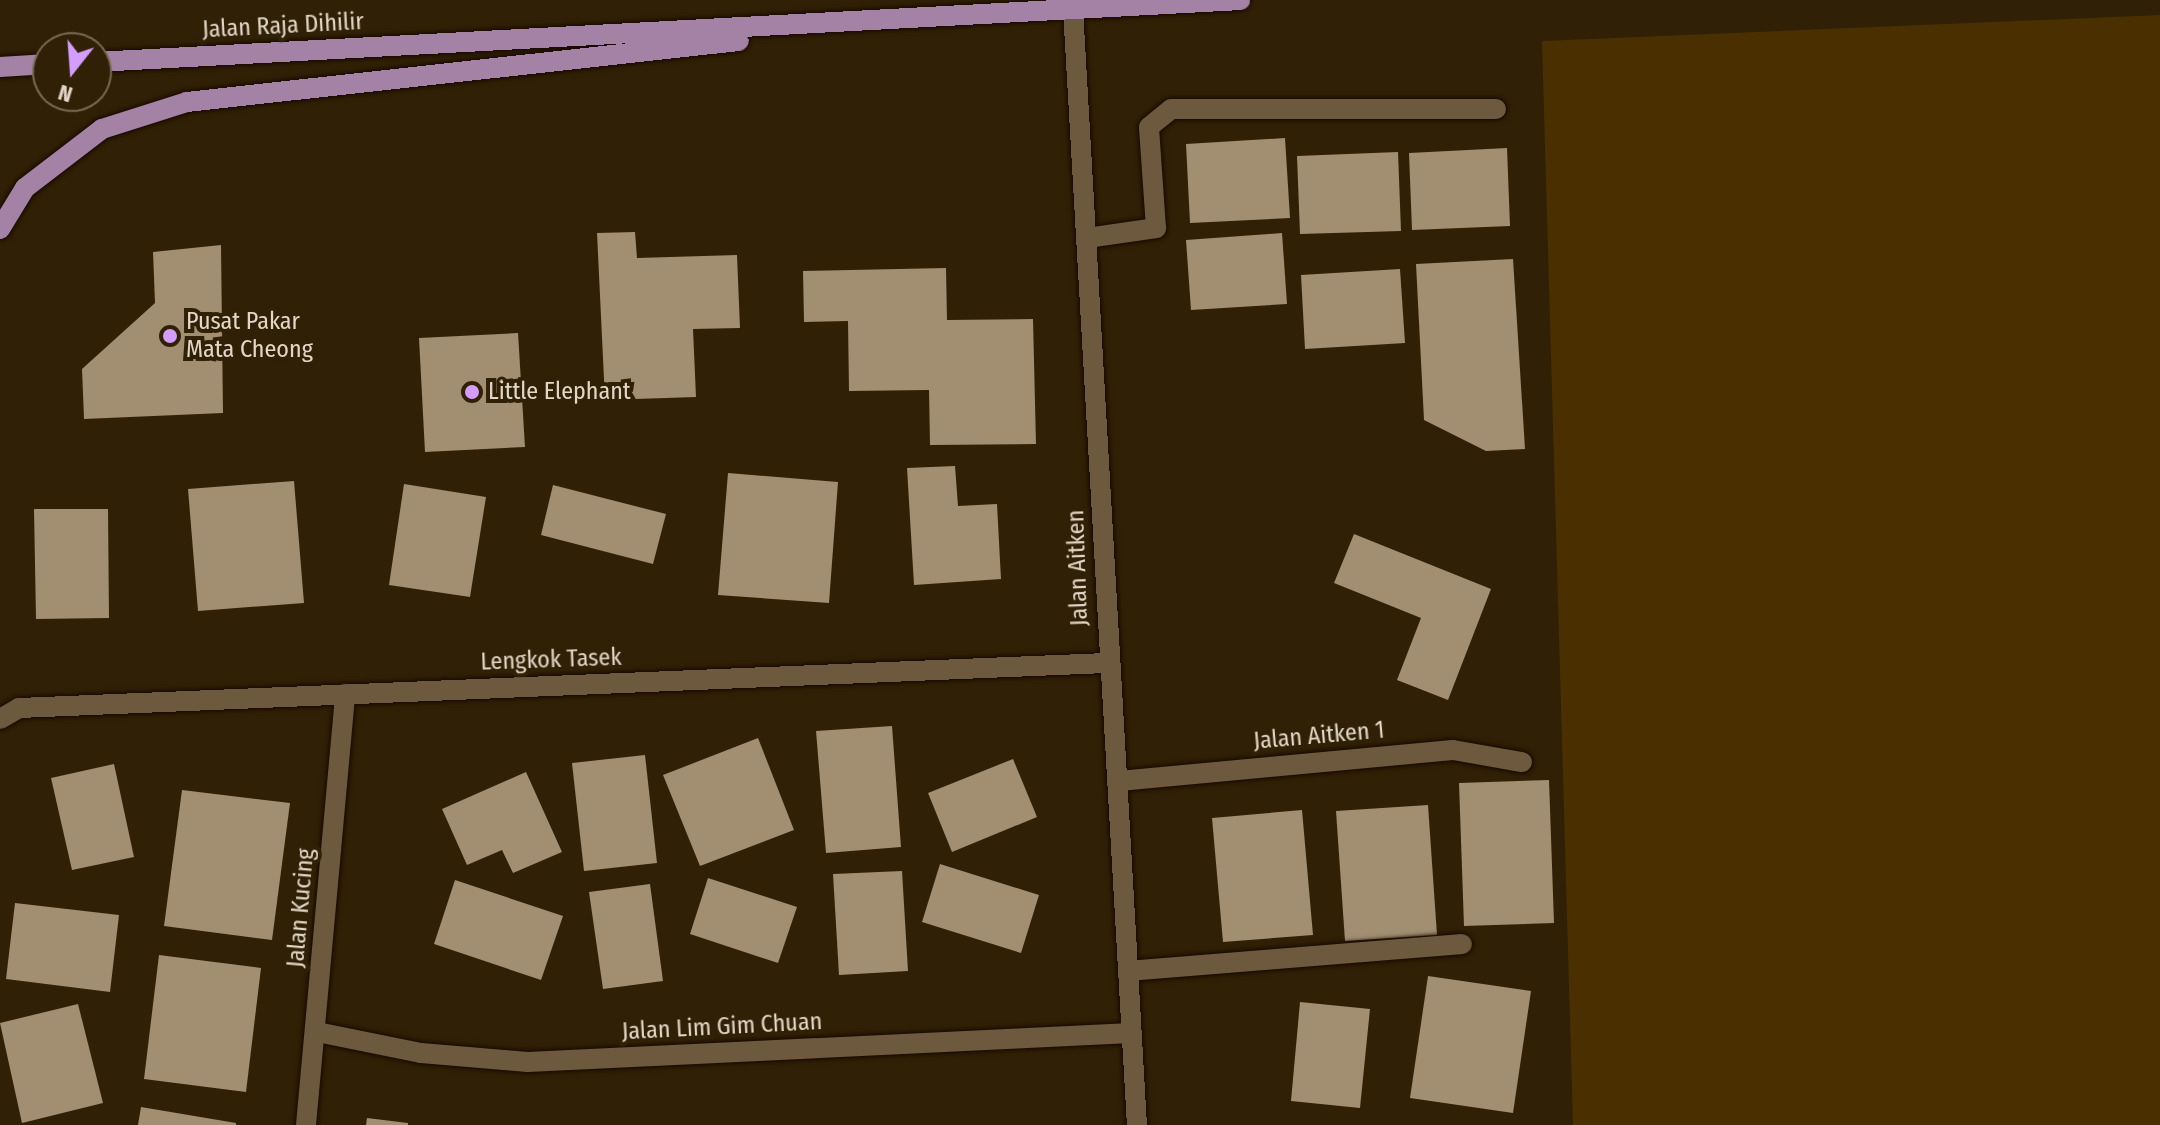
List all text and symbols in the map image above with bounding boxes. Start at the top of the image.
street label: Jalan Raja Dihilir [202,7,364,45]
north arrow [32,32,112,112]
text: N [55,79,76,108]
place label: Pusat Pakar Mata Cheong [186,308,313,364]
marker: Pusat Pakar Mata Cheong [161,327,179,345]
place label: Little Elephant [488,378,631,406]
marker: Little Elephant [463,383,481,401]
street label: Jalan Aitken [1062,509,1094,627]
street label: Lengkok Tasek [480,643,622,677]
street label: Jalan Aitken 1 [1252,716,1386,756]
street label: Jalan Kucing [281,847,321,969]
street label: Jalan Lim Gim Chuan [621,1007,823,1047]

